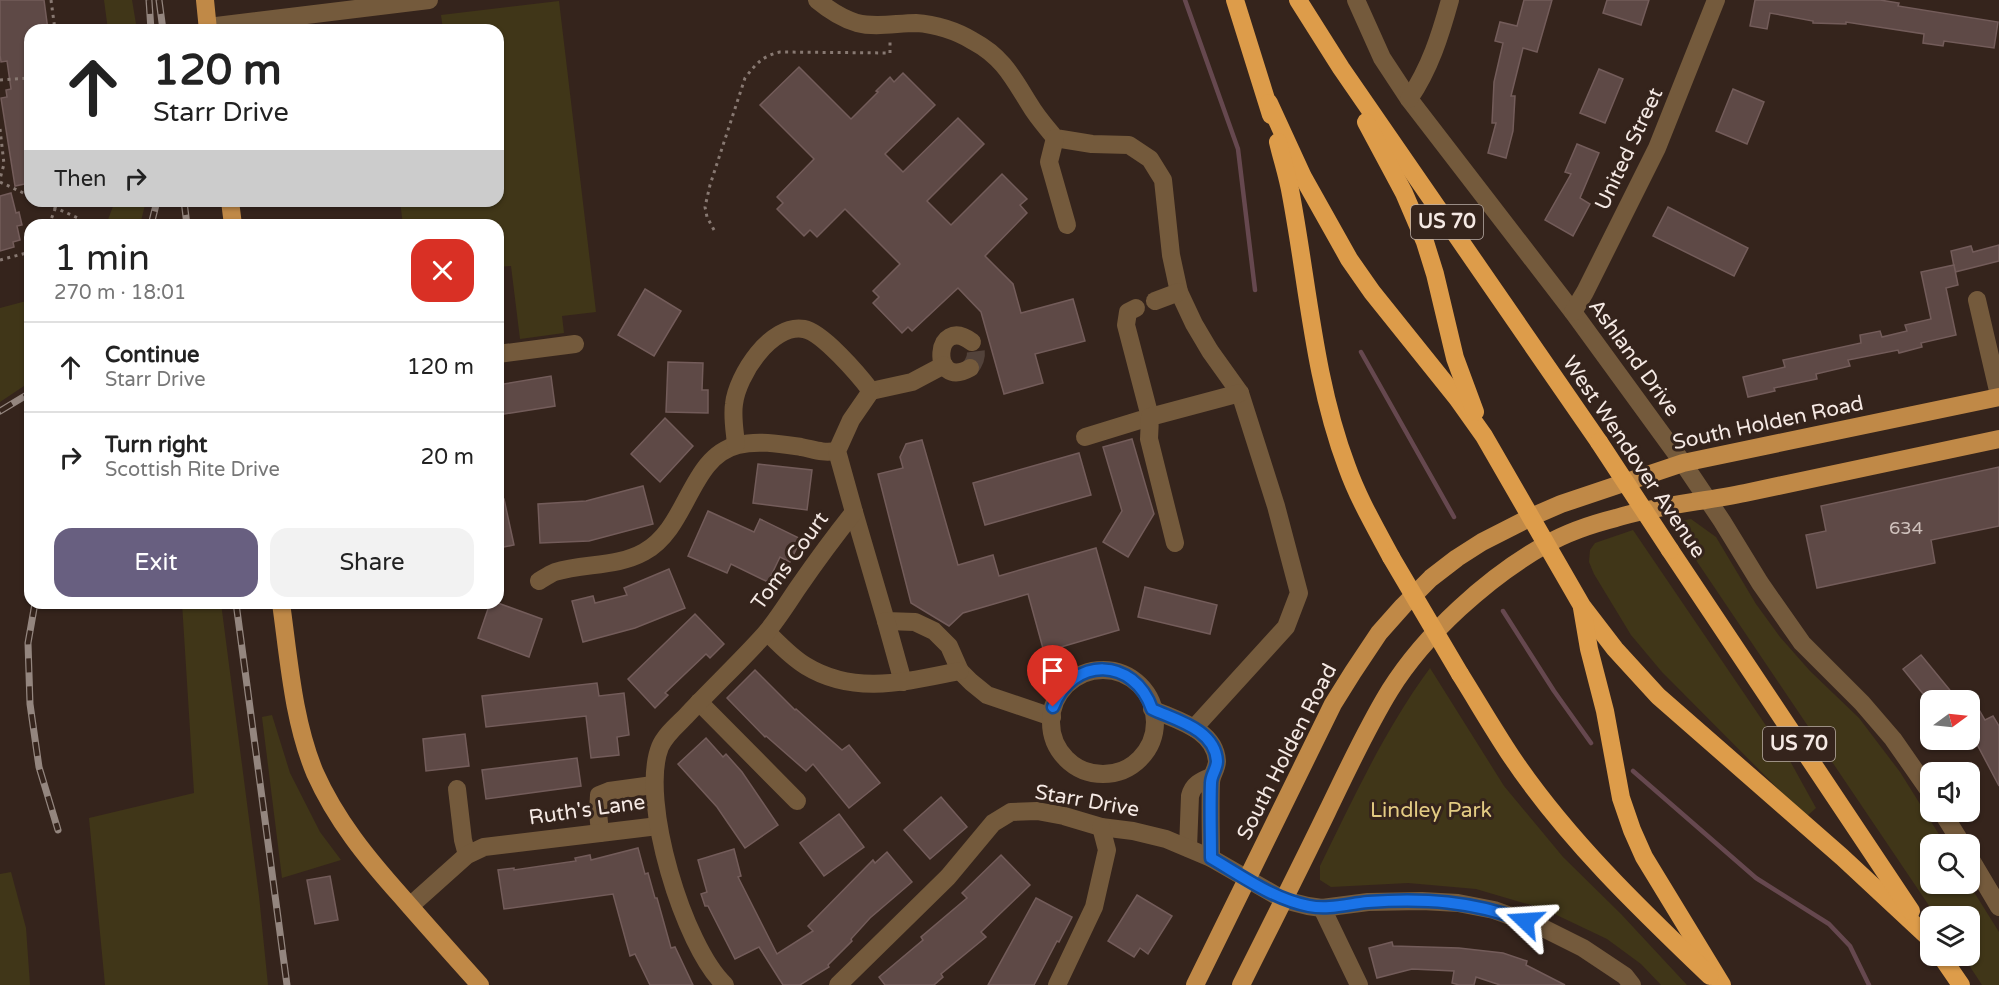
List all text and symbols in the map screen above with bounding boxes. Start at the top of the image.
text: 120 m [153,45,282,96]
icon: ahead [54,48,132,126]
street label: United Street [1590,84,1668,214]
text: Starr Drive [153,96,289,129]
icon: right [119,162,152,195]
text: Then [54,166,107,192]
road number: US 70 [1411,205,1483,239]
text: 1 min [54,237,150,280]
button: close [411,239,474,302]
text: 270 m · 18:01 [54,281,186,305]
street label: Ashland Drive [1583,295,1685,422]
text: Continue [105,342,200,368]
icon: ahead [54,351,87,384]
street label: West Wendover Avenue [1557,351,1711,563]
text: 120 m [407,354,474,380]
text: Starr Drive [105,368,206,392]
street label: South Holden Road [1670,391,1866,455]
text: Turn right [105,432,207,458]
icon: right [54,441,87,474]
text: 20 m [420,444,474,470]
text: Scottish Rite Drive [105,458,280,482]
street label: Toms Court [746,507,834,615]
house number: 634 [1889,517,1923,539]
button: Exit [54,528,258,597]
button: Share [270,528,474,597]
pin [1027,645,1078,707]
icon: arrive [1036,654,1069,687]
street label: South Holden Road [1232,660,1342,844]
north arrow [1920,690,1980,750]
map controls [1920,690,1980,966]
road number: US 70 [1763,727,1835,761]
button: sound [1920,762,1980,822]
street label: Starr Drive [1033,780,1141,822]
street label: Ruth's Lane [527,789,647,831]
park label: Lindley Park [1370,798,1492,823]
button: search [1920,834,1980,894]
position arrow [1493,889,1557,953]
button: layers [1920,906,1980,966]

